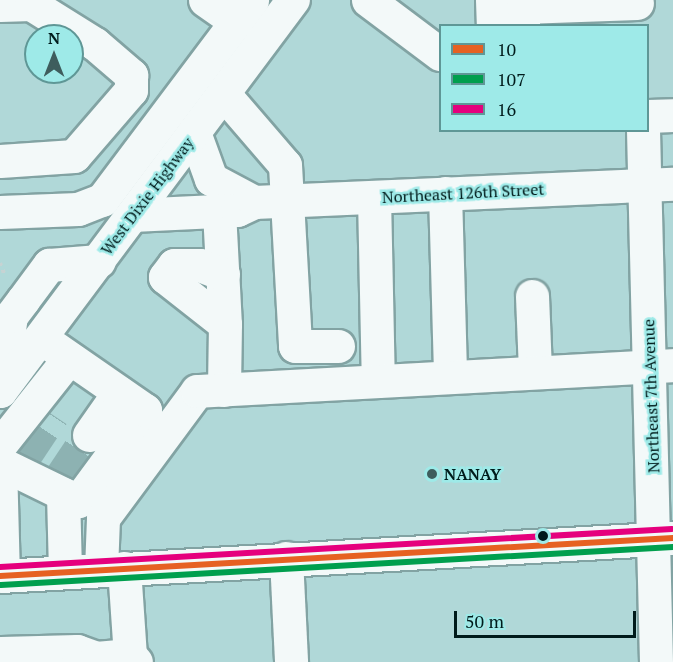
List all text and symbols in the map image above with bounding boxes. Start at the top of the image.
north arrow [24,24,84,84]
legend [439,24,649,132]
text: N [48,27,60,49]
text: 10 [497,37,516,61]
text: 107 [497,67,526,91]
text: 16 [497,97,516,121]
street label: West Dixie Highway [97,134,197,258]
street label: Northeast 126th Street [381,179,545,207]
street label: Northeast 7th Avenue [639,319,663,473]
place label: NANAY [444,464,501,484]
marker: NANAY [425,467,439,481]
unlabelled marker [537,530,549,542]
scale bar [457,599,638,637]
text: 50 m [465,609,504,633]

